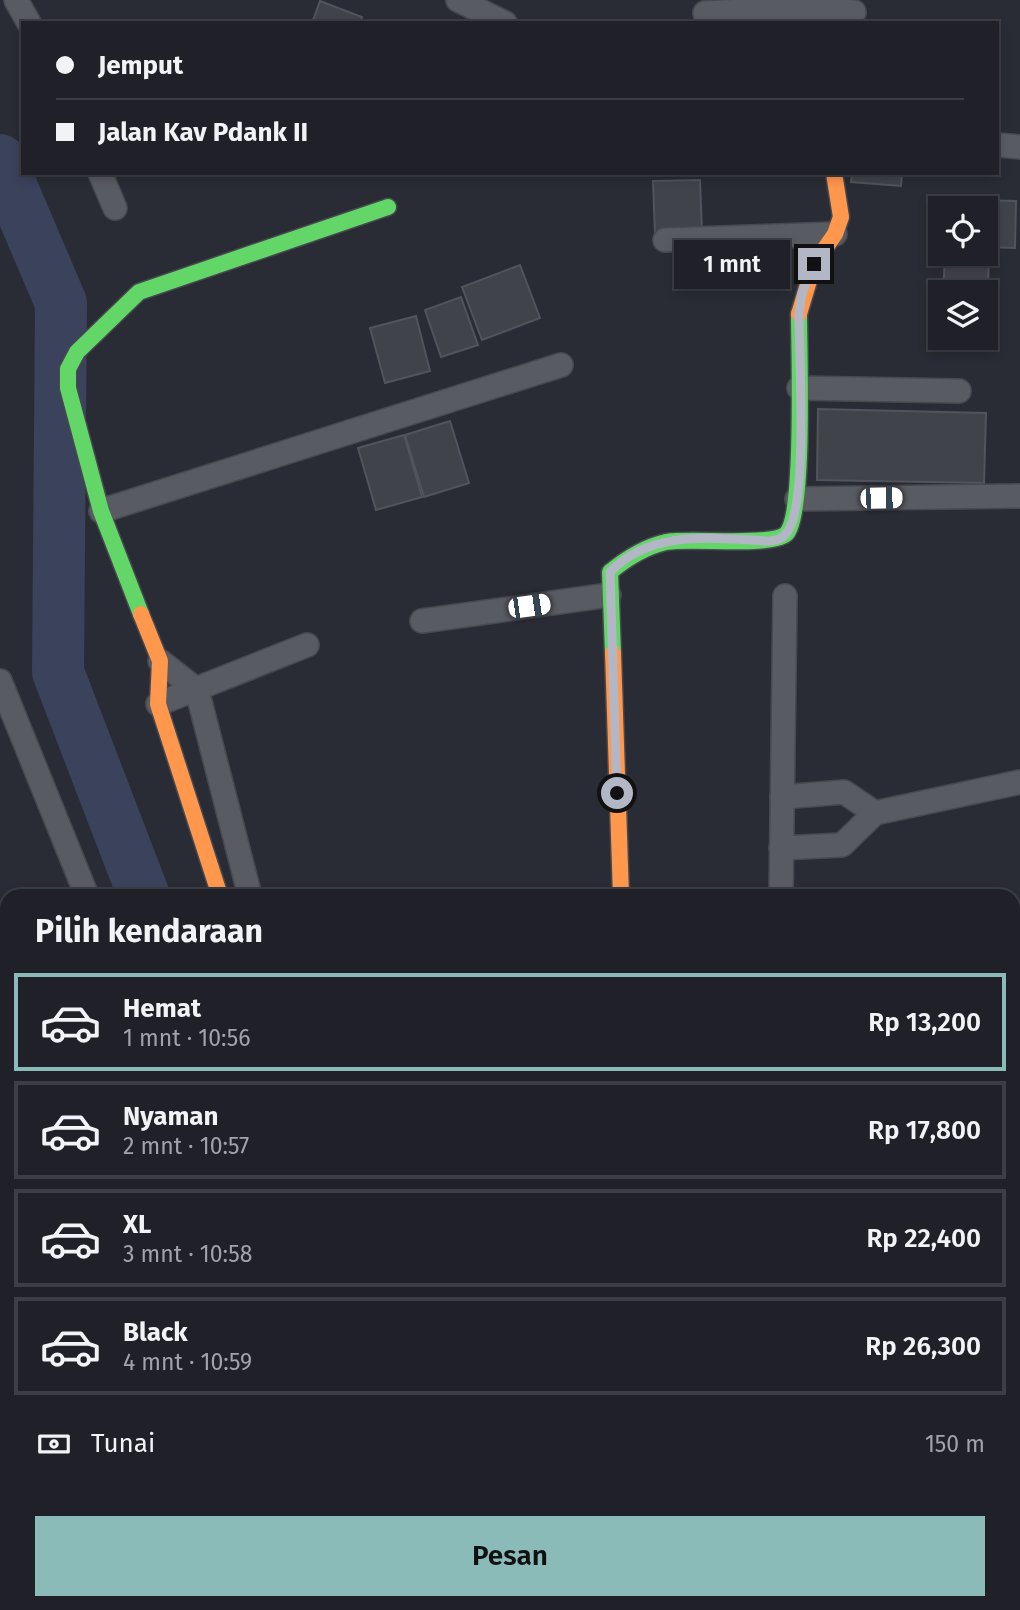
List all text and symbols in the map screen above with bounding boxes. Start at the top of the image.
text: Jemput [98,50,183,81]
text: Jalan Kav Pdank II [98,117,308,148]
map controls [928,196,998,350]
button: locate [928,196,998,266]
callout: 1 mnt [674,240,790,288]
route end [798,248,830,280]
text: 1 mnt [703,250,761,278]
button: layers [928,280,998,350]
car [860,487,903,509]
car [507,593,552,619]
route start [601,777,633,809]
text: Pilih kendaraan [35,912,263,950]
icon: car [39,991,102,1054]
text: Hemat [123,993,201,1024]
text: Rp 13,200 [868,1007,981,1038]
text: 1 mnt · 10:56 [123,1024,250,1052]
icon: car [39,1099,102,1162]
text: Nyaman [123,1101,219,1132]
text: Rp 17,800 [868,1115,981,1146]
text: 2 mnt · 10:57 [123,1132,249,1160]
icon: car [39,1207,102,1270]
text: XL [123,1209,151,1240]
text: Rp 22,400 [866,1223,981,1254]
text: 3 mnt · 10:58 [123,1240,252,1268]
icon: car [39,1315,102,1378]
text: Black [123,1317,188,1348]
text: Rp 26,300 [865,1331,981,1362]
text: 4 mnt · 10:59 [123,1348,252,1376]
icon: cash [35,1425,73,1463]
text: Tunai [91,1428,155,1459]
text: 150 m [925,1430,985,1458]
button: Pesan [35,1516,985,1596]

